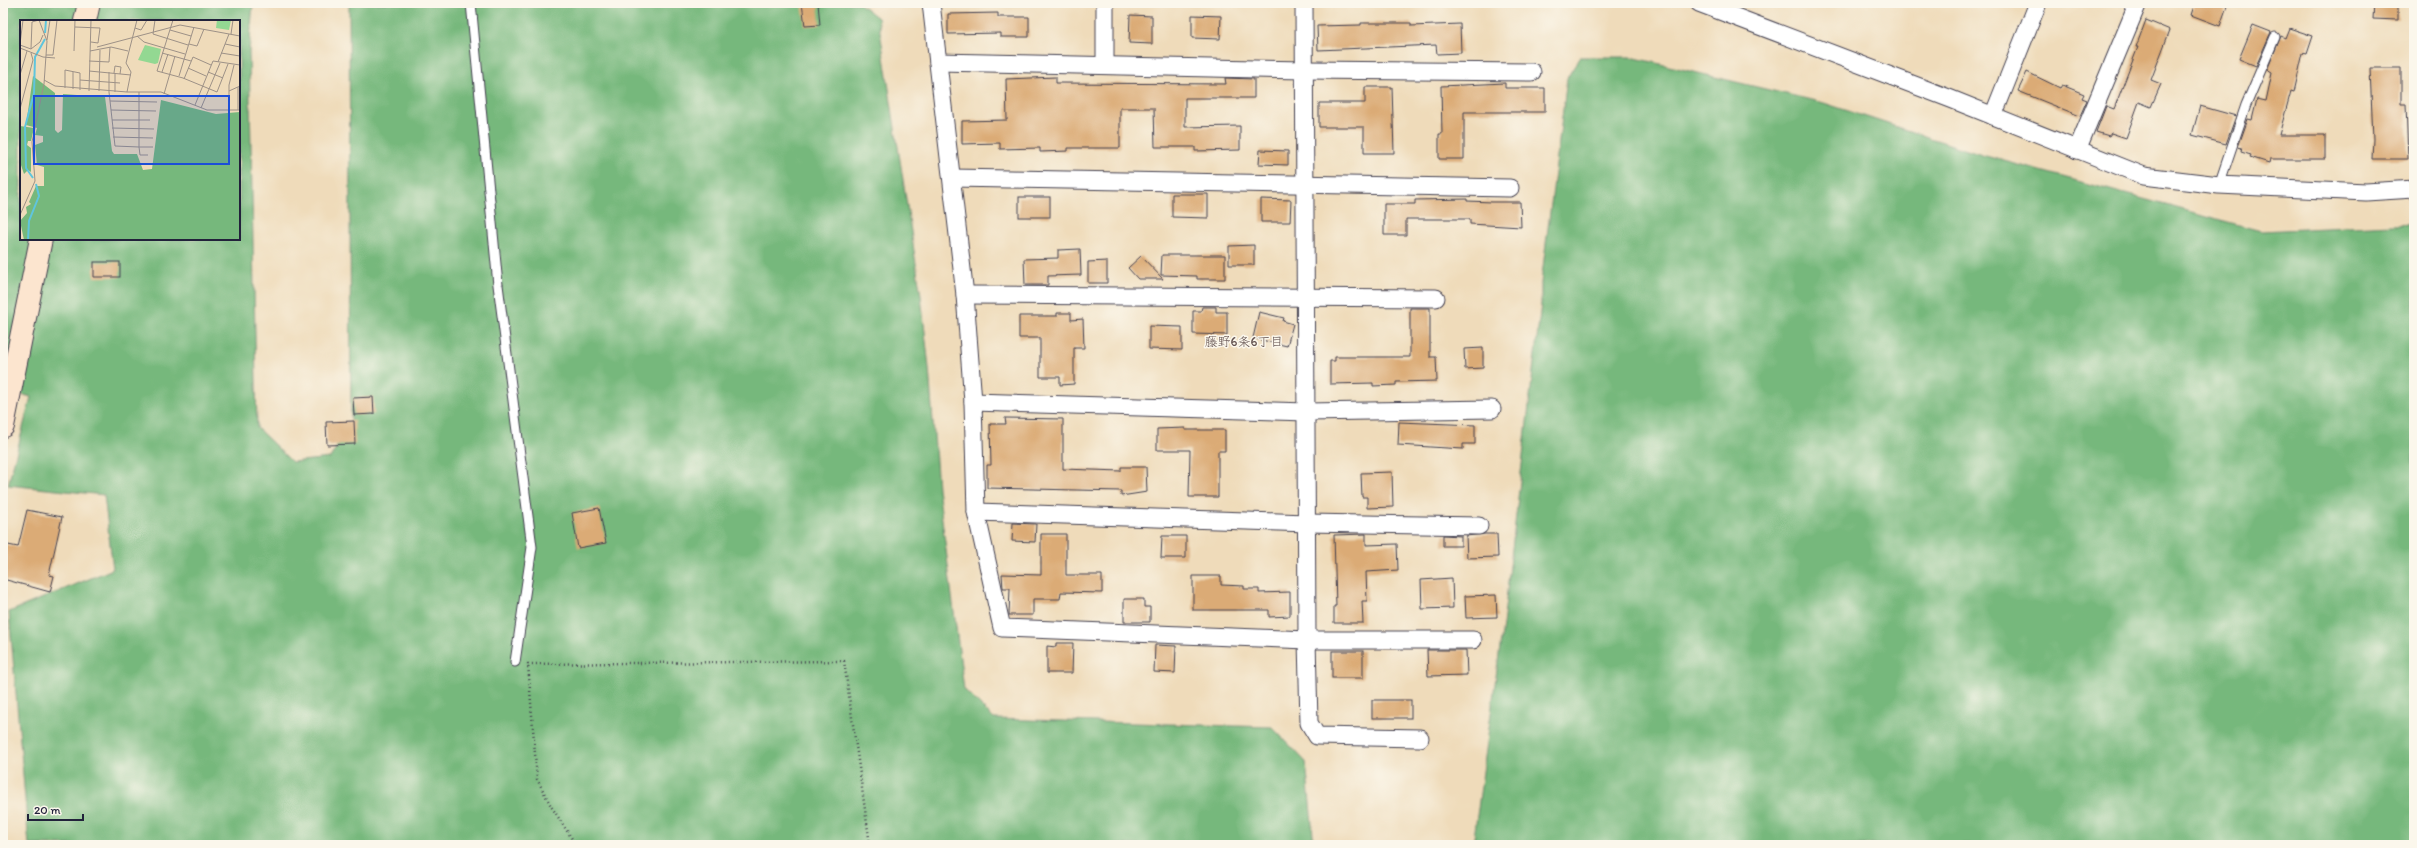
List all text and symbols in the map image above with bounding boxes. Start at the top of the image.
inset map [20,20,240,240]
district label: 藤野6条6丁目 [1205,334,1283,349]
scale bar [28,796,83,822]
text: 20 m [34,803,61,817]

